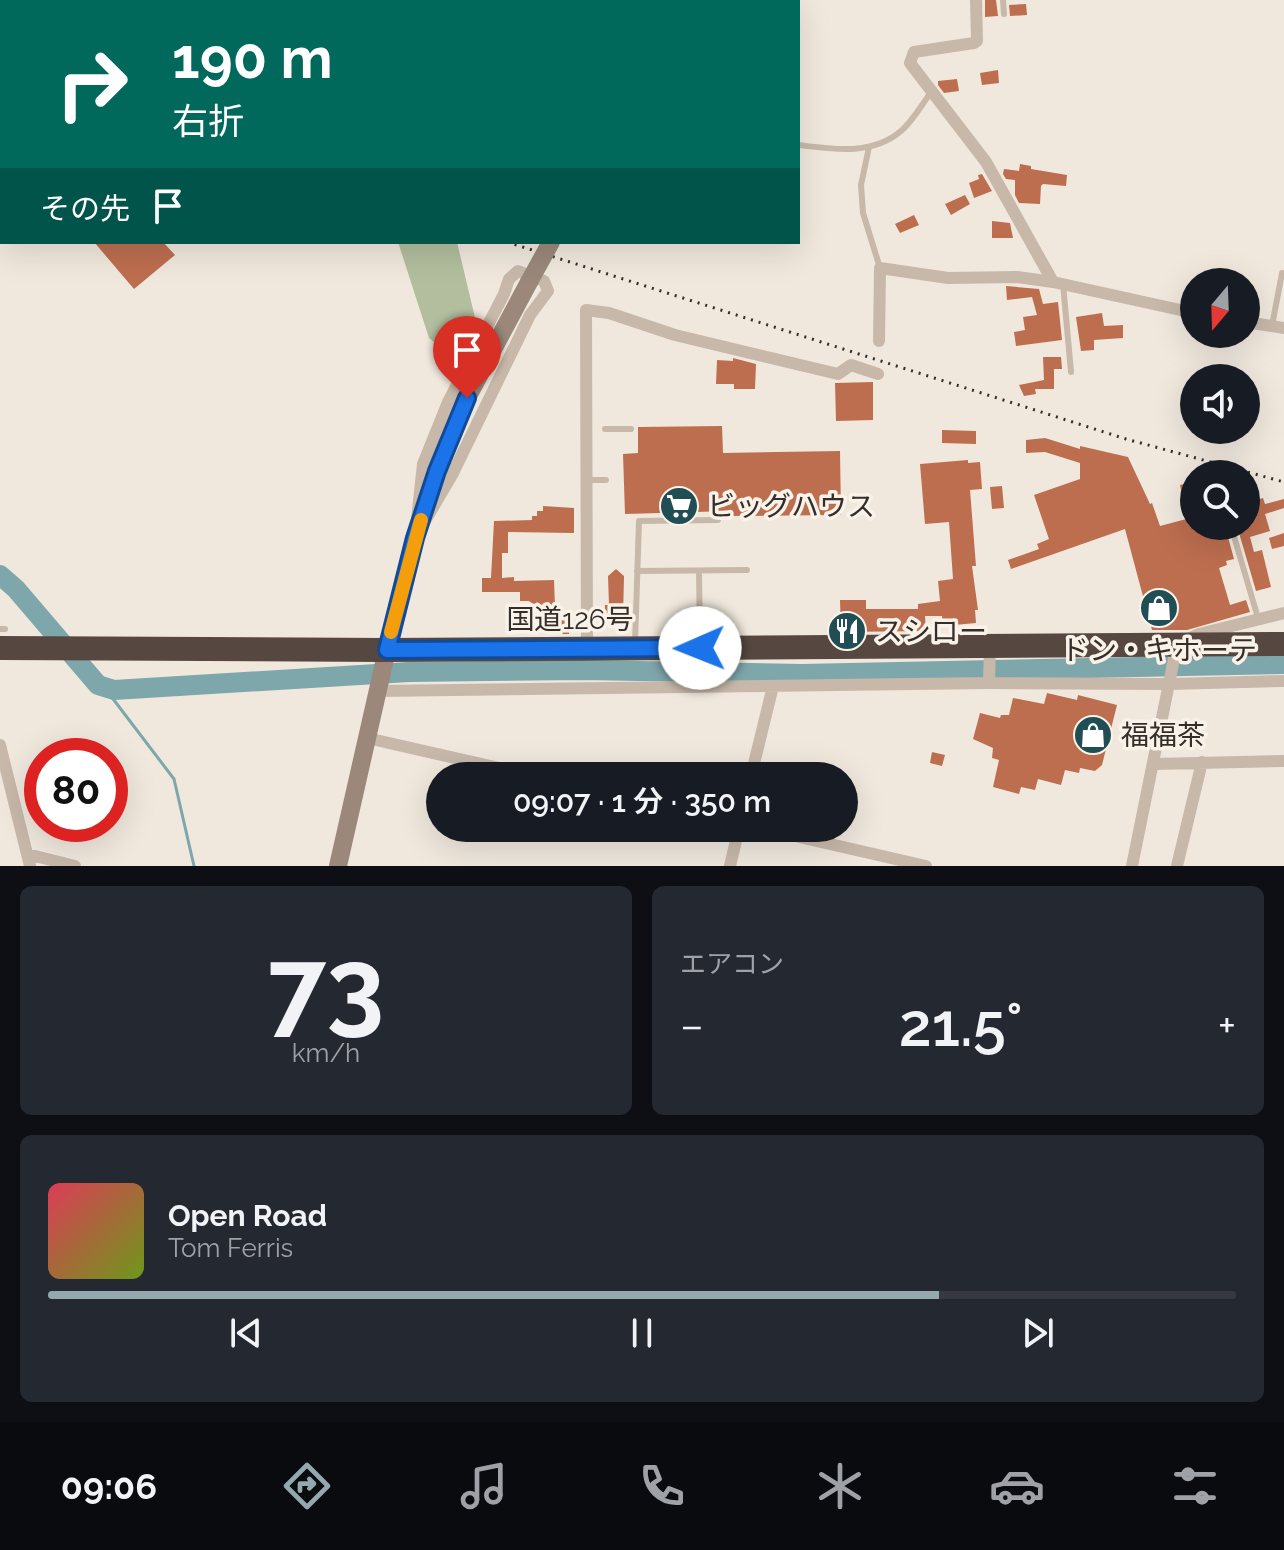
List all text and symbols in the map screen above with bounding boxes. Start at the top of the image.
text: 190 m [172,25,333,91]
icon: right [40,32,144,136]
text: 右折 [172,100,244,142]
icon: arrive [146,184,190,228]
text: その先 [40,191,130,226]
north arrow [1180,268,1260,348]
map controls [1180,268,1260,540]
pin [433,316,501,398]
icon: arrive [445,328,489,372]
button: sound [1180,364,1260,444]
button: search [1180,460,1260,540]
supermarket icon: ビッグハウス [658,485,700,527]
place label: ビッグハウス [707,490,875,523]
shop icon: ドン・キホーテ [1138,587,1180,629]
street label: 国道126号 [506,603,634,636]
position arrow [658,606,742,690]
restaurant icon: スシロー [826,610,868,652]
place label: スシロー [875,615,987,648]
place label: ドン・キホーテ [1061,634,1257,667]
shop icon: 福福茶 [1072,714,1114,756]
place label: 福福茶 [1121,719,1205,752]
speed limit sign: 80 [24,738,128,842]
text: 09:07 · 1 分 · 350 m [513,784,771,819]
text: 73 [268,925,384,1047]
text: エアコン [680,949,784,979]
text: 21.5° [899,990,1023,1060]
text: − [680,1000,704,1051]
text: + [1218,1000,1236,1051]
text: km/h [292,1038,360,1068]
text: Open Road [168,1198,327,1233]
text: Tom Ferris [168,1233,293,1263]
icon: previous [224,1311,268,1355]
icon: pause [620,1311,664,1355]
icon: next [1016,1311,1060,1355]
icon: directions [279,1458,335,1514]
icon: music [456,1458,512,1514]
icon: phone [634,1458,690,1514]
icon: climate [812,1458,868,1514]
icon: car [989,1458,1045,1514]
icon: filters [1167,1458,1223,1514]
text: 09:06 [61,1465,157,1507]

